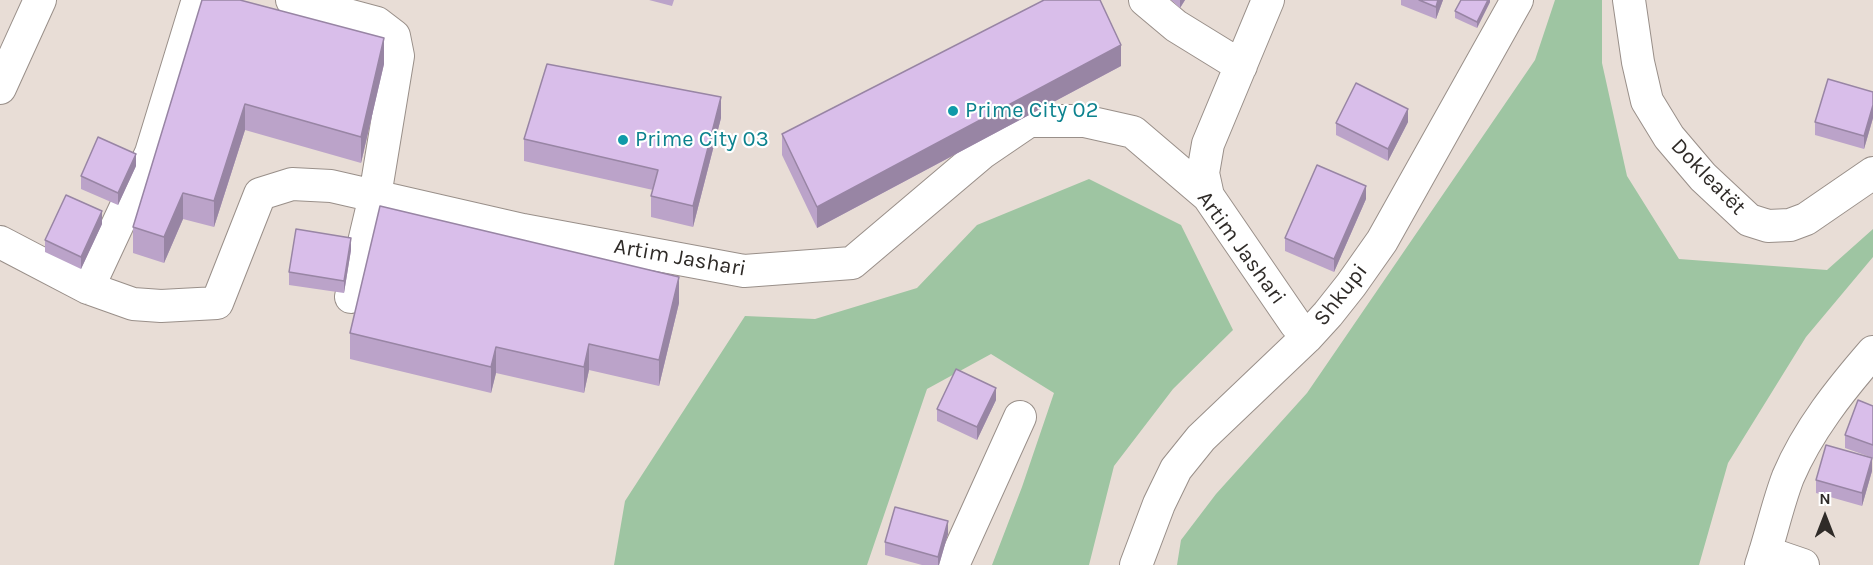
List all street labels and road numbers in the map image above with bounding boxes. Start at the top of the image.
street label: Dokleatët [1665,133,1751,221]
street label: Artim Jashari [1191,186,1291,310]
street label: Artim Jashari [612,233,748,283]
street label: Shkupi [1309,259,1373,331]

